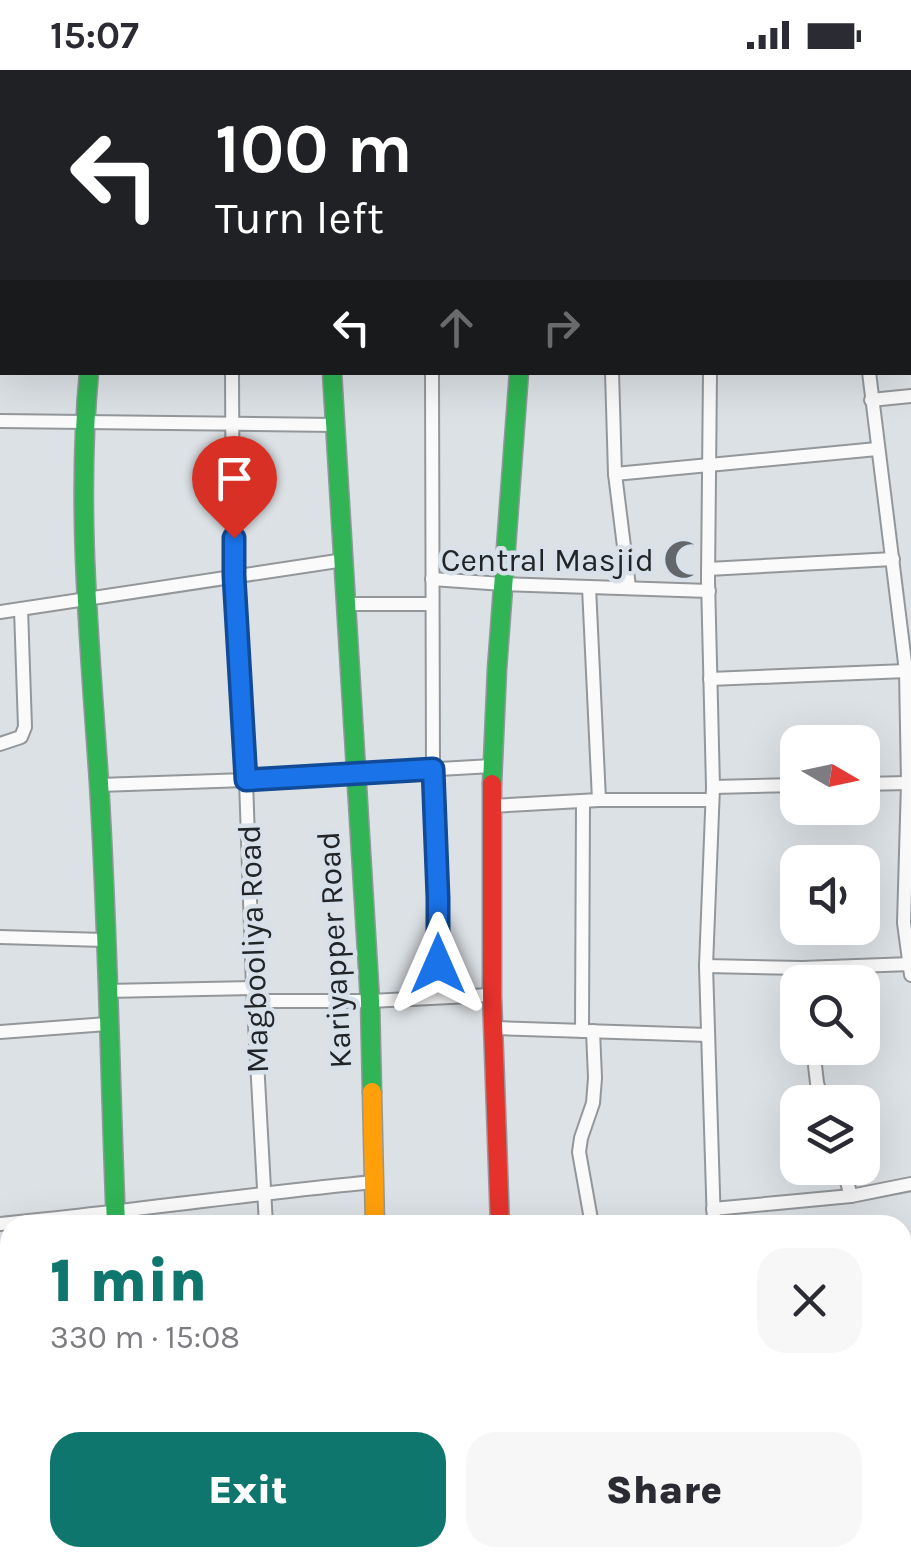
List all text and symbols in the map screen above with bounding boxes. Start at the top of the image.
text: 15:07 [50,13,139,58]
text: 100 m [215,108,413,190]
icon: left [50,110,180,240]
text: Turn left [215,192,384,244]
icon: left [324,300,379,355]
icon: ahead [429,300,484,355]
icon: right [534,300,589,355]
pin [192,436,277,539]
icon: arrive [207,451,262,506]
mosque icon: Central Masjid [663,539,705,581]
place label: Central Masjid [441,542,654,579]
north arrow [780,725,880,825]
map controls [780,725,880,1185]
street label: Magbooliya Road [231,824,276,1074]
street label: Kariyapper Road [310,830,359,1069]
button: sound [780,845,880,945]
position arrow [386,912,490,1016]
button: search [780,965,880,1065]
button: layers [780,1085,880,1185]
text: 1 min [50,1246,207,1316]
button: close [757,1248,862,1353]
text: 330 m · 15:08 [50,1319,240,1356]
button: Exit [50,1432,446,1547]
button: Share [466,1432,862,1547]

